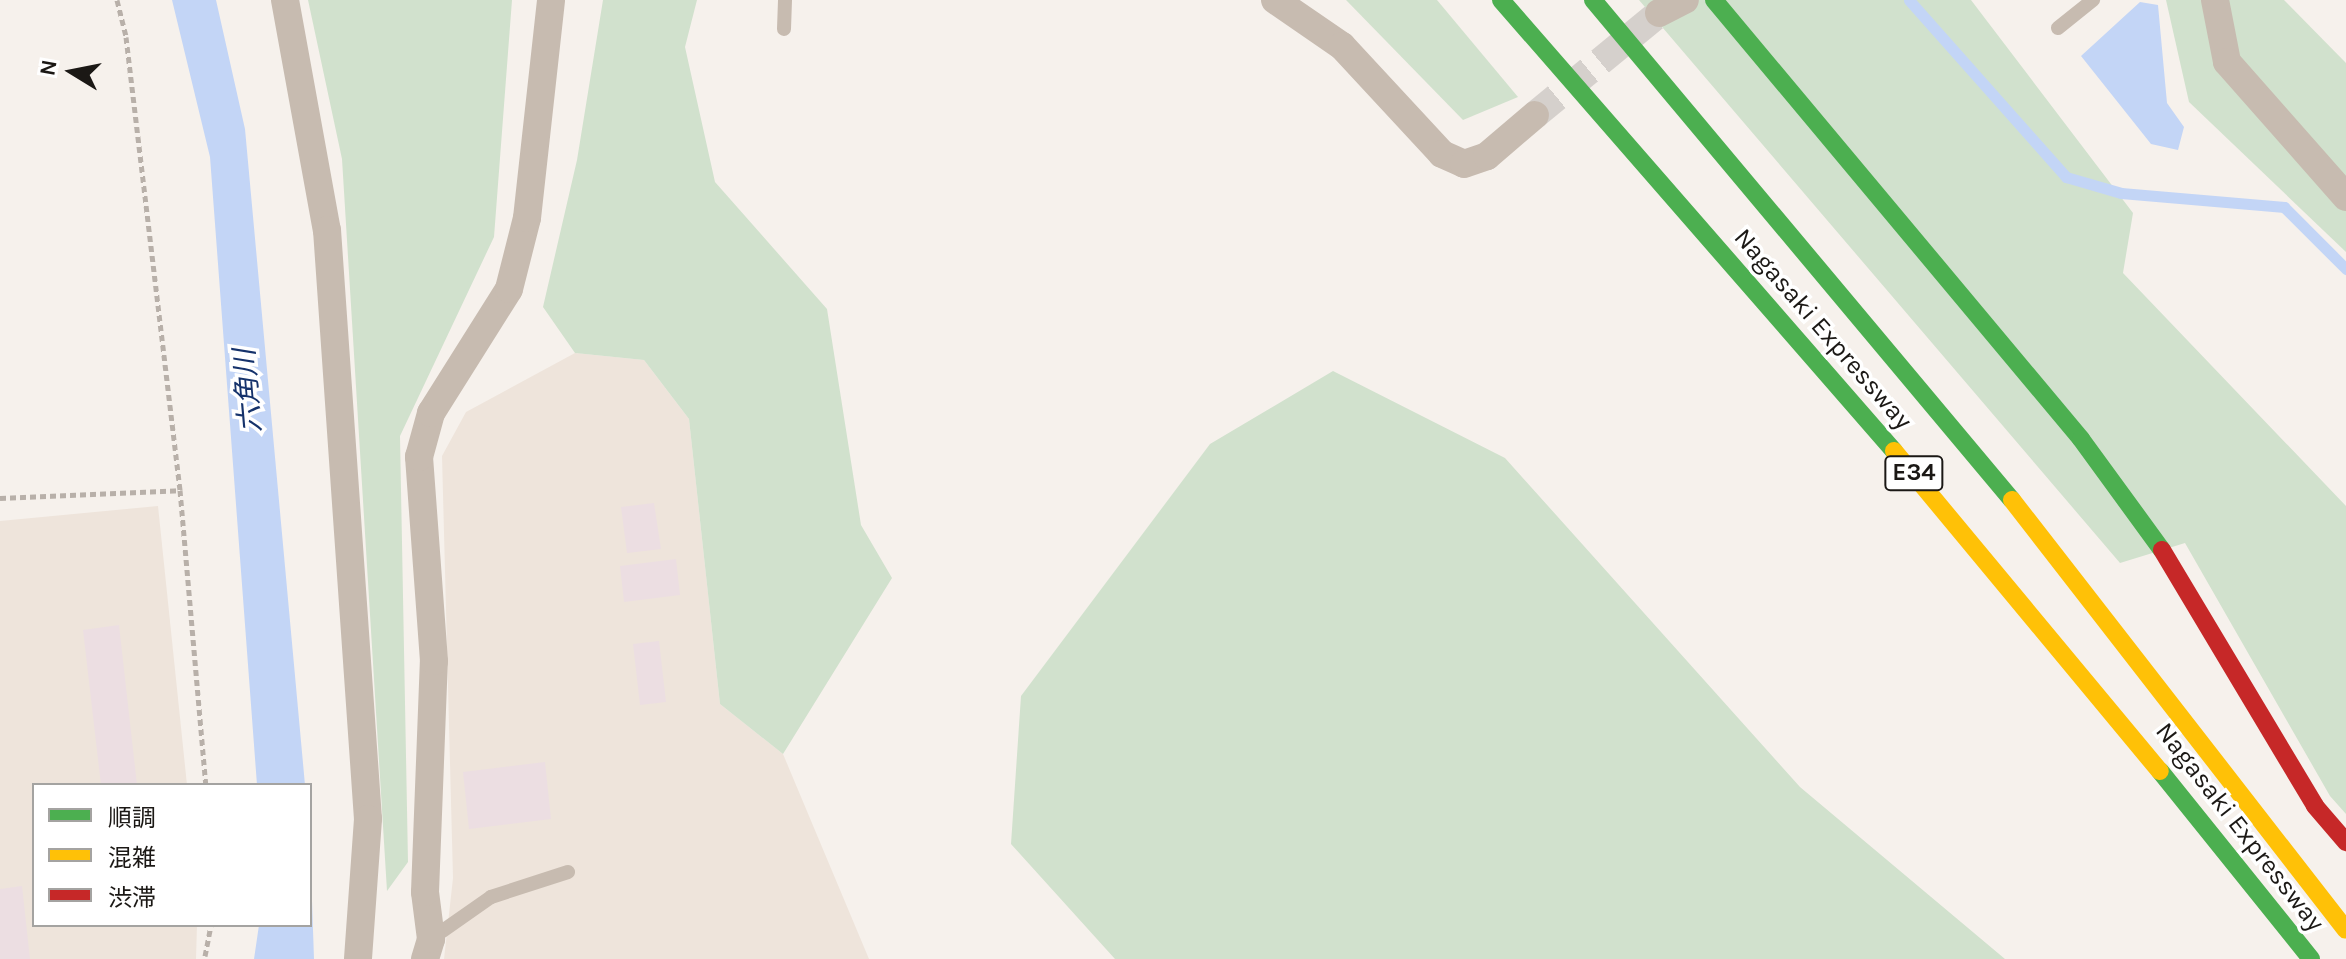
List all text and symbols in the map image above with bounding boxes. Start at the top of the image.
north arrow [32,32,112,112]
text: N [34,58,63,78]
street label: Nagasaki Expressway [1727,222,1919,436]
water label: 六角川 [228,348,268,434]
road number: E34 [1884,453,1944,493]
street label: Nagasaki Expressway [2149,717,2331,937]
legend [32,783,312,927]
text: 順調 [108,804,156,832]
text: 混雑 [108,844,156,872]
text: 渋滞 [108,884,156,912]

